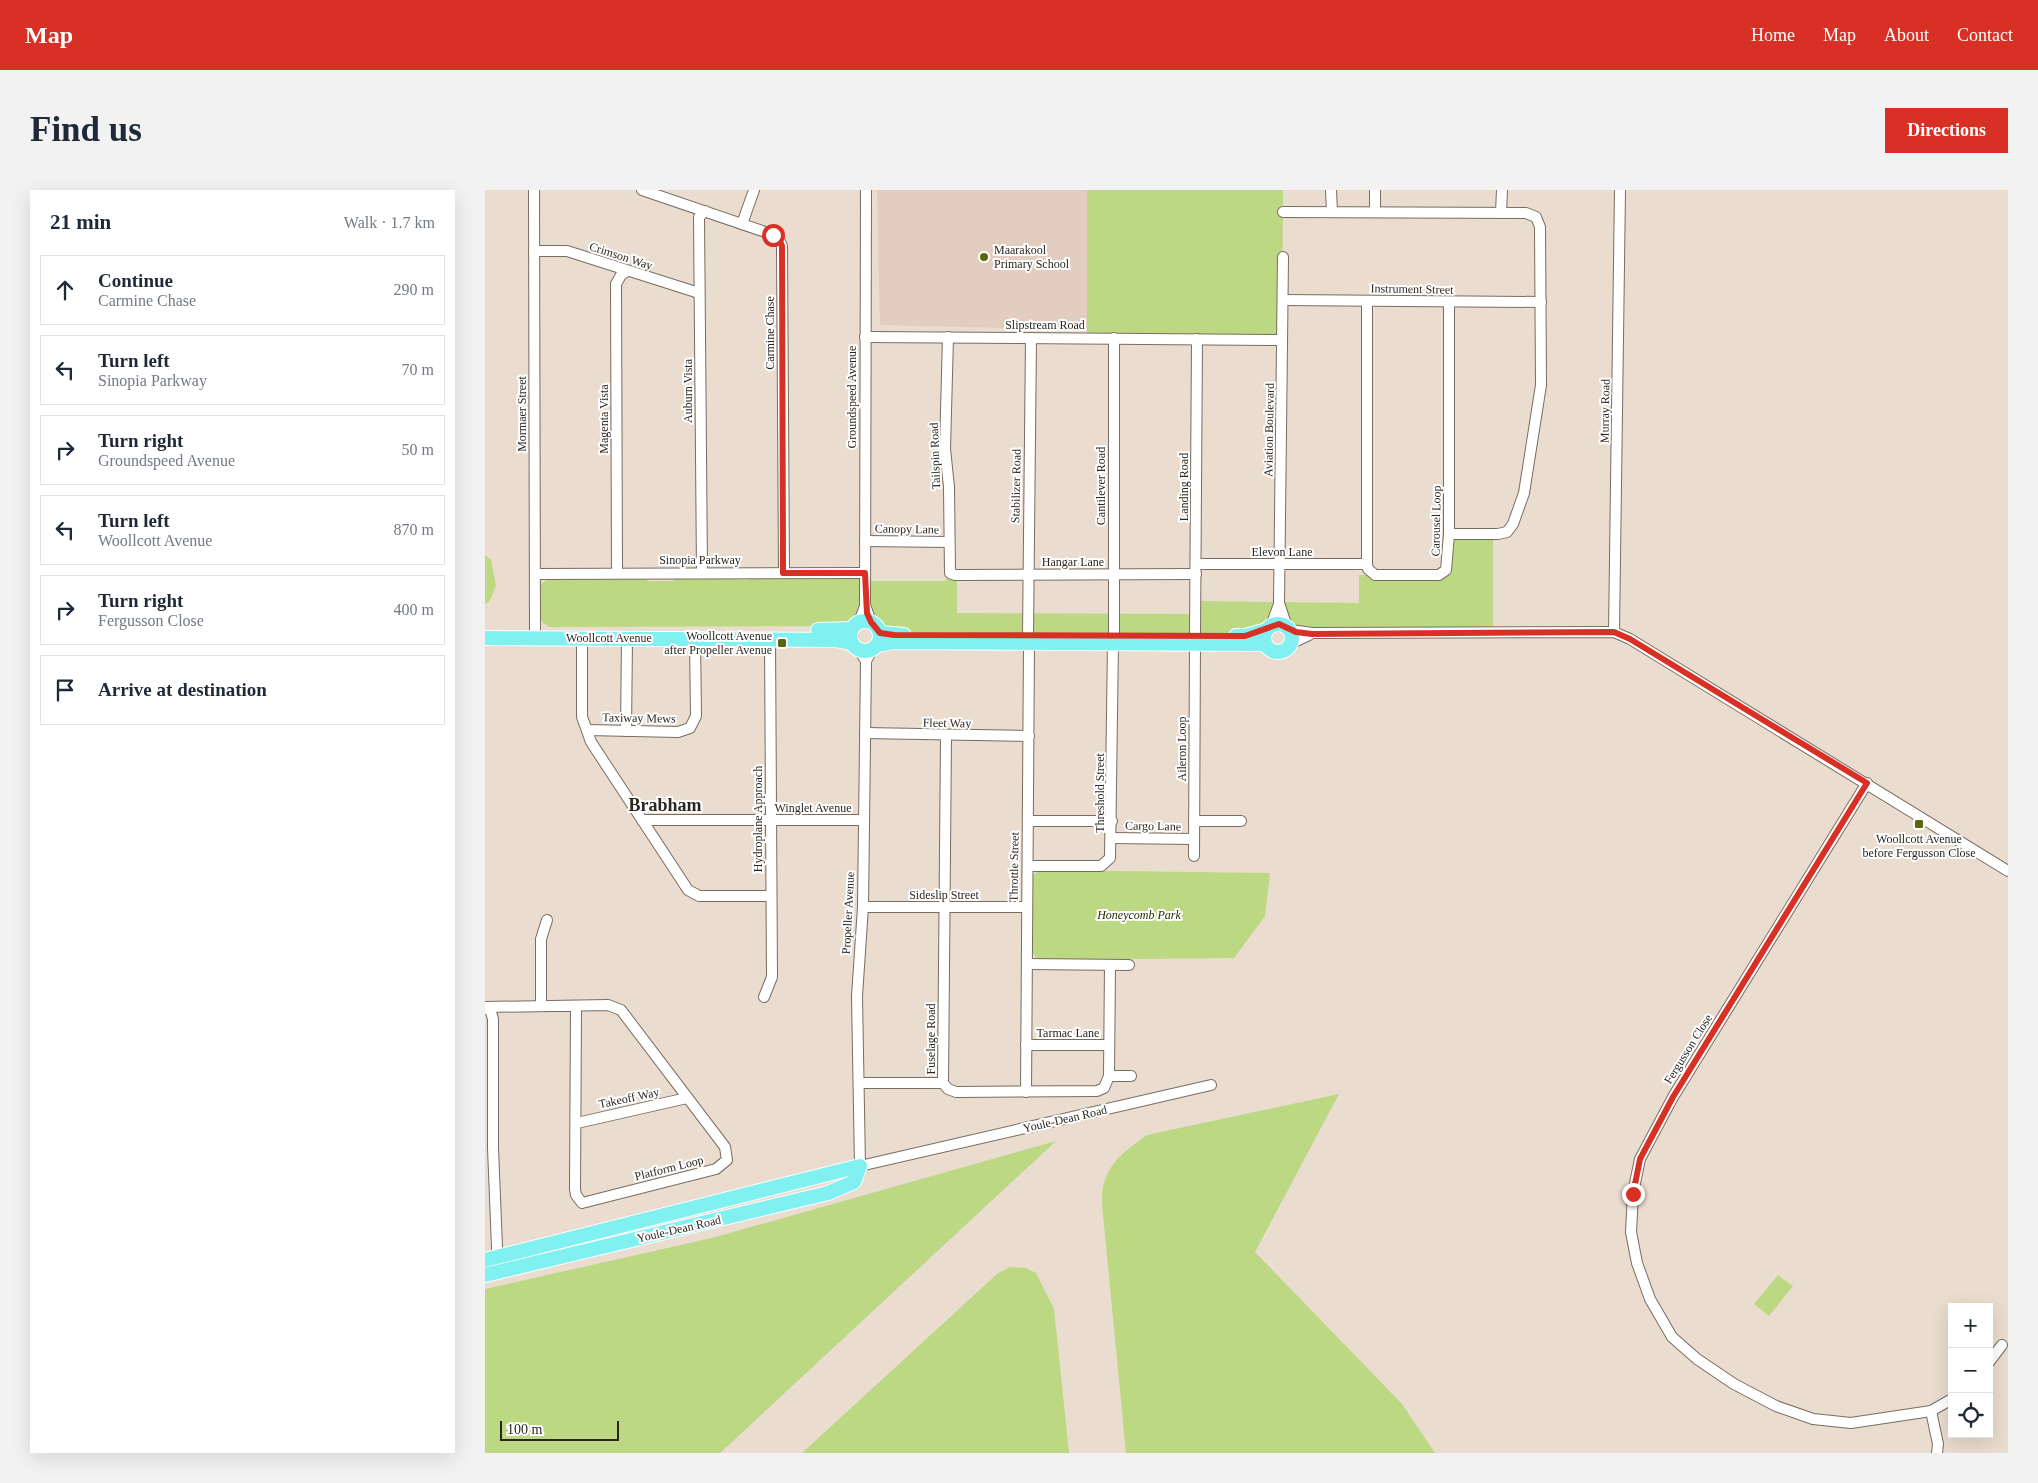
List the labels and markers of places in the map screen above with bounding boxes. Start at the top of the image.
place label: Maarakool Primary School [994,243,1070,271]
marker: Maarakool Primary School [978,251,990,263]
place label: Woollcott Avenue after Propeller Avenue [664,629,772,657]
marker: Woollcott Avenue after Propeller Avenue [776,637,788,649]
marker: Woollcott Avenue before Fergusson Close [1913,818,1925,830]
place label: Woollcott Avenue before Fergusson Close [1862,832,1976,860]

